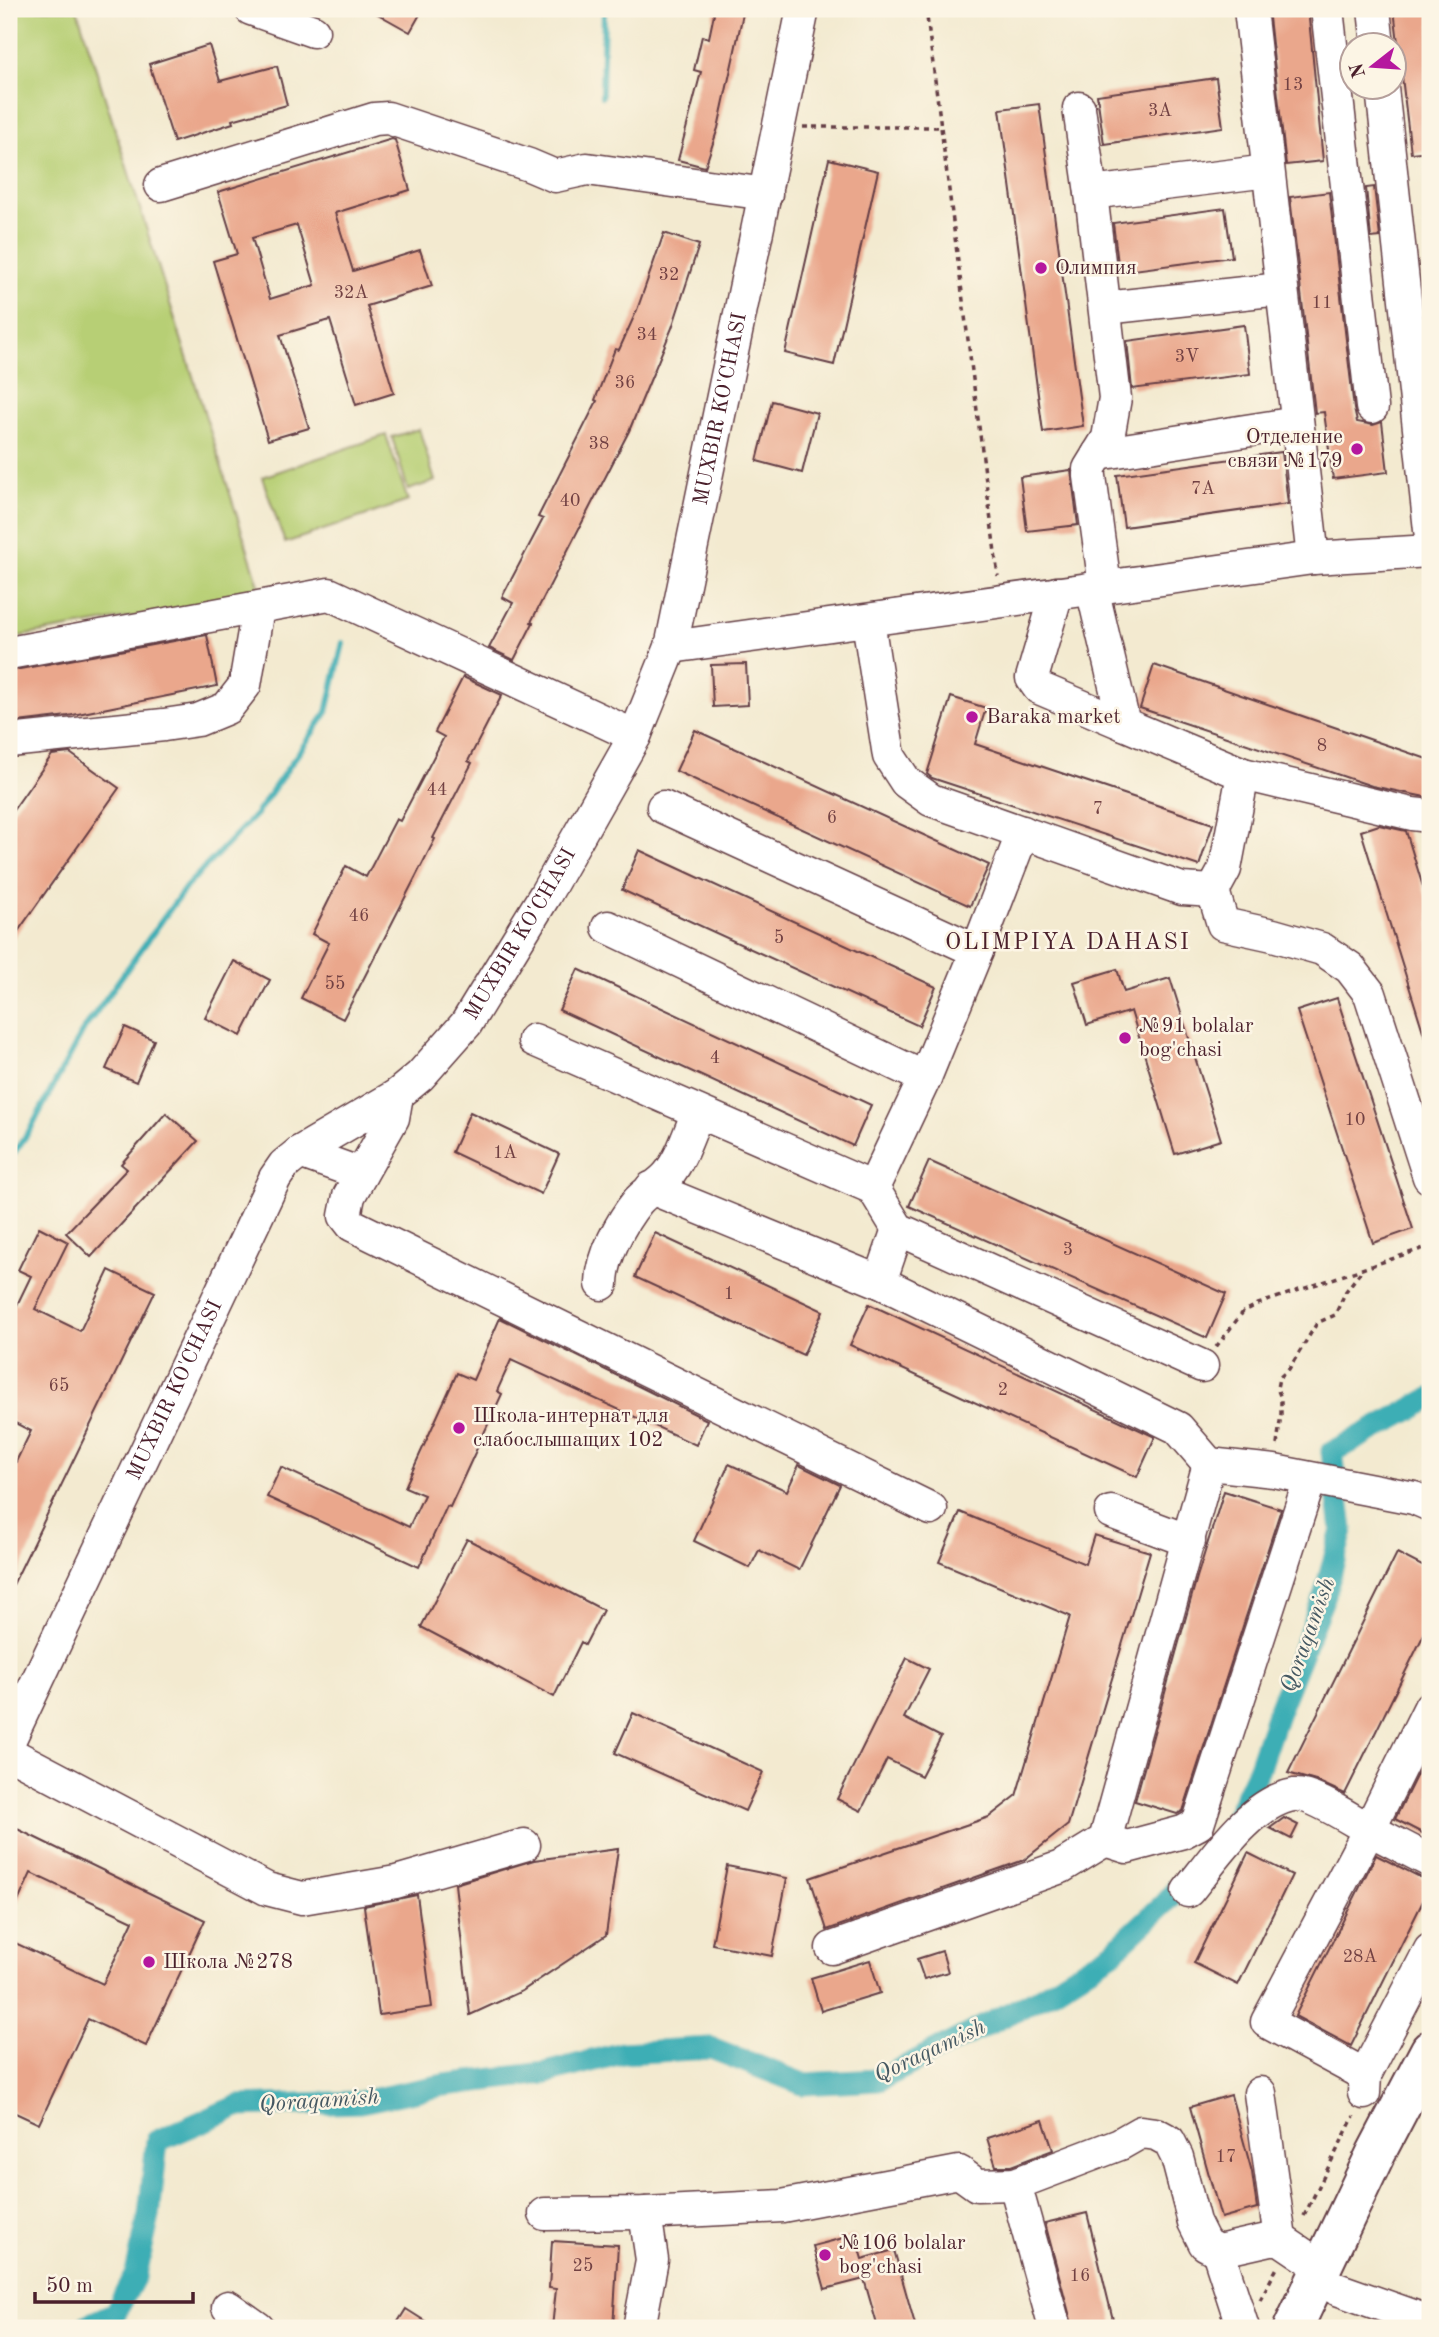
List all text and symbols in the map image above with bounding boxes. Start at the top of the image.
north arrow [1338,32,1408,102]
text: N [1348,60,1370,80]
house number: 13 [1283,76,1303,94]
house number: 3A [1148,102,1172,120]
place label: Олимпия [1055,258,1137,279]
marker: Олимпия [1033,260,1049,276]
house number: 32 [659,266,679,284]
house number: 32A [334,284,369,302]
house number: 11 [1312,294,1332,312]
street label: MUXBIR KO'CHASI [690,311,750,507]
house number: 34 [637,326,657,344]
house number: 3V [1175,348,1199,366]
house number: 36 [615,374,635,392]
place label: Отделение связи №179 [1228,427,1343,472]
house number: 38 [589,435,609,453]
marker: Отделение связи №179 [1349,441,1365,457]
house number: 7A [1191,480,1215,498]
house number: 40 [560,492,580,510]
place label: Baraka market [986,707,1121,728]
marker: Baraka market [964,709,980,725]
house number: 8 [1317,737,1327,755]
house number: 44 [427,781,447,799]
house number: 7 [1093,800,1103,818]
house number: 6 [827,809,837,827]
street label: MUXBIR KO'CHASI [461,845,580,1024]
house number: 46 [349,907,369,925]
house number: 5 [774,929,784,947]
district label: OLIMPIYA DAHASI [945,931,1191,954]
house number: 55 [325,975,345,993]
place label: №91 bolalar bog'chasi [1139,1016,1254,1061]
marker: №91 bolalar bog'chasi [1117,1030,1133,1046]
house number: 4 [710,1049,720,1067]
house number: 10 [1345,1111,1365,1129]
house number: 1A [493,1144,517,1162]
house number: 3 [1063,1241,1073,1259]
house number: 1 [724,1285,734,1303]
street label: MUXBIR KO'CHASI [123,1297,226,1483]
house number: 65 [49,1377,69,1395]
house number: 2 [998,1381,1008,1399]
place label: Школа-интернат для слабослышащих 102 [473,1406,669,1451]
marker: Школа-интернат для слабослышащих 102 [451,1420,467,1436]
water label: Qoraqamish [1277,1574,1340,1696]
house number: 28A [1343,1948,1378,1966]
place label: Школа №278 [163,1952,293,1973]
marker: Школа №278 [141,1954,157,1970]
water label: Qoraqamish [871,2015,990,2088]
water label: Qoraqamish [258,2085,380,2118]
house number: 17 [1216,2148,1236,2166]
place label: №106 bolalar bog'chasi [839,2233,966,2278]
marker: №106 bolalar bog'chasi [817,2247,833,2263]
house number: 25 [573,2257,593,2275]
scale bar [35,2260,192,2304]
house number: 16 [1070,2267,1090,2285]
text: 50 m [46,2276,93,2297]

